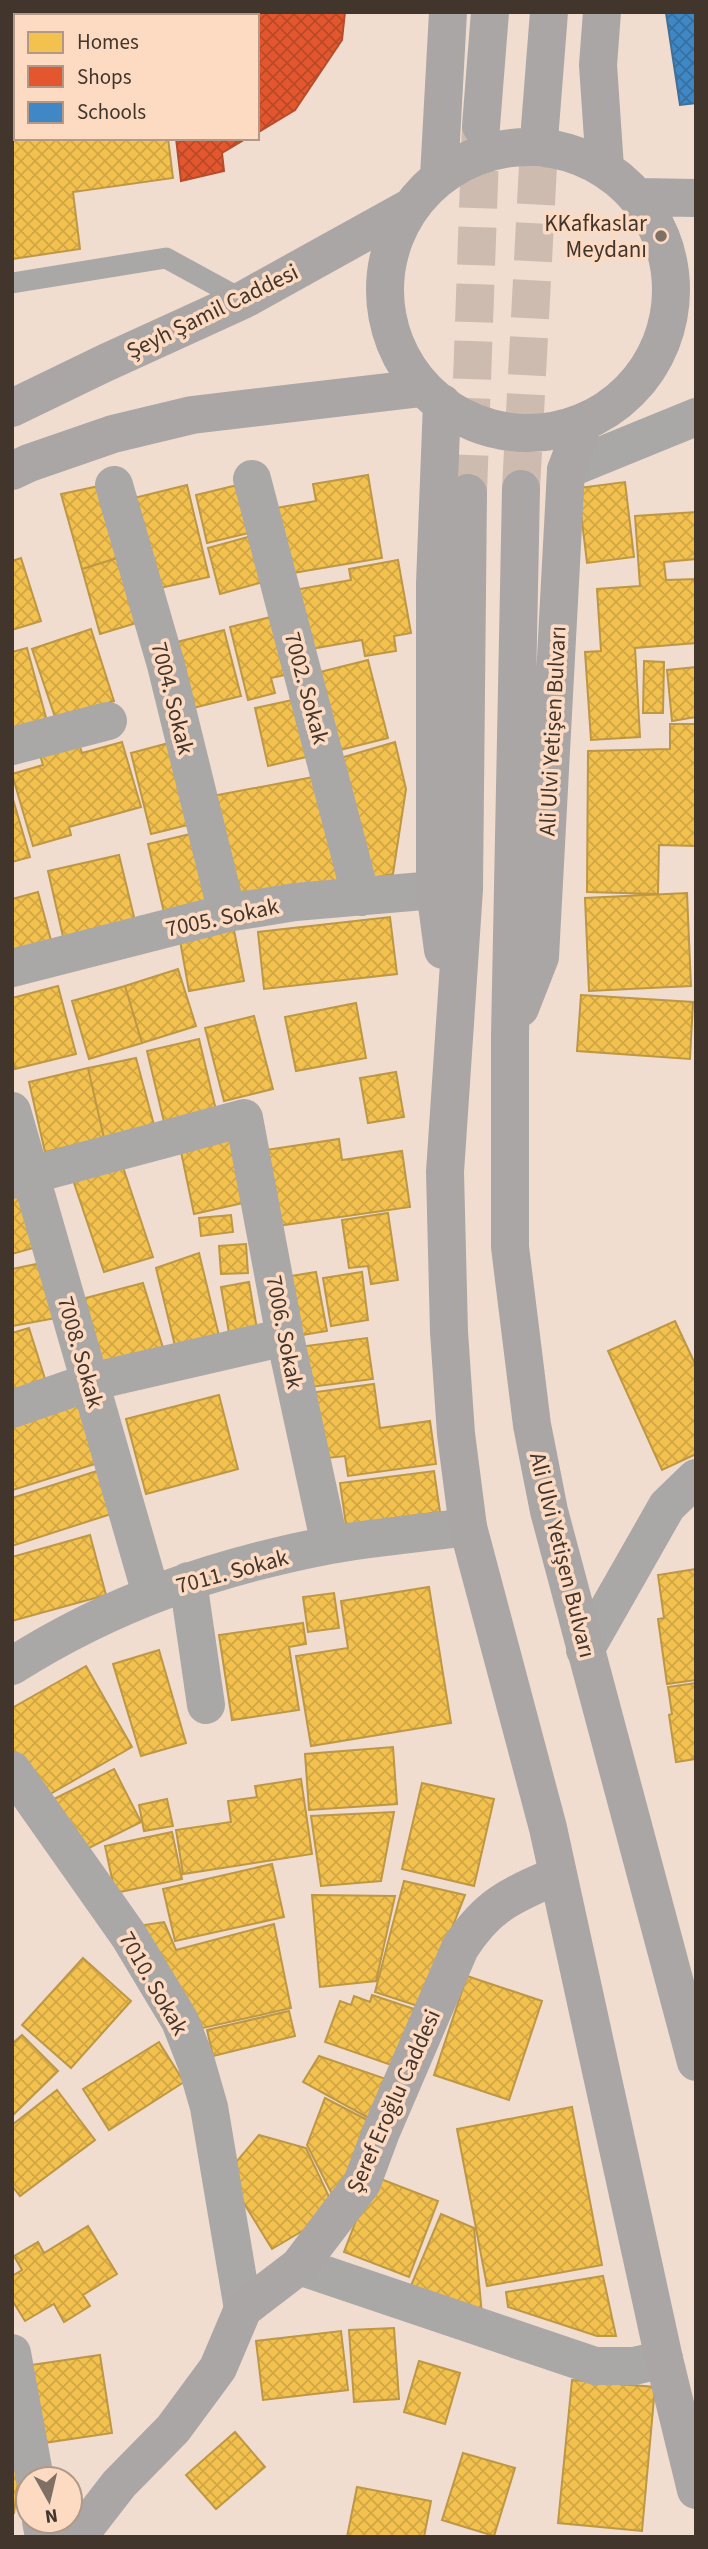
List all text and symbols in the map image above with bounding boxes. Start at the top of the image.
legend [14,14,259,140]
text: Homes [77,27,139,57]
text: Shops [77,62,132,92]
text: Schools [77,97,146,127]
place label: KKafkaslar Meydanı [544,207,648,266]
marker: KKafkaslar Meydanı [653,228,669,244]
street label: Şeyh Şamil Caddesi [121,255,304,367]
street label: Ali Ulvi Yetişen Bulvarı [531,625,574,837]
street label: 7002. Sokak [276,628,337,748]
street label: 7004. Sokak [143,638,203,758]
street label: 7005. Sokak [162,889,282,946]
street label: 7006. Sokak [257,1273,312,1392]
street label: 7008. Sokak [49,1292,112,1413]
street label: Ali Ulvi Yetişen Bulvarı [521,1449,604,1661]
street label: 7011. Sokak [172,1541,292,1602]
street label: 7010. Sokak [111,1925,197,2042]
street label: Şeref Eroğlu Caddesi [338,2004,449,2198]
north arrow [14,2465,84,2535]
text: N [43,2501,59,2530]

